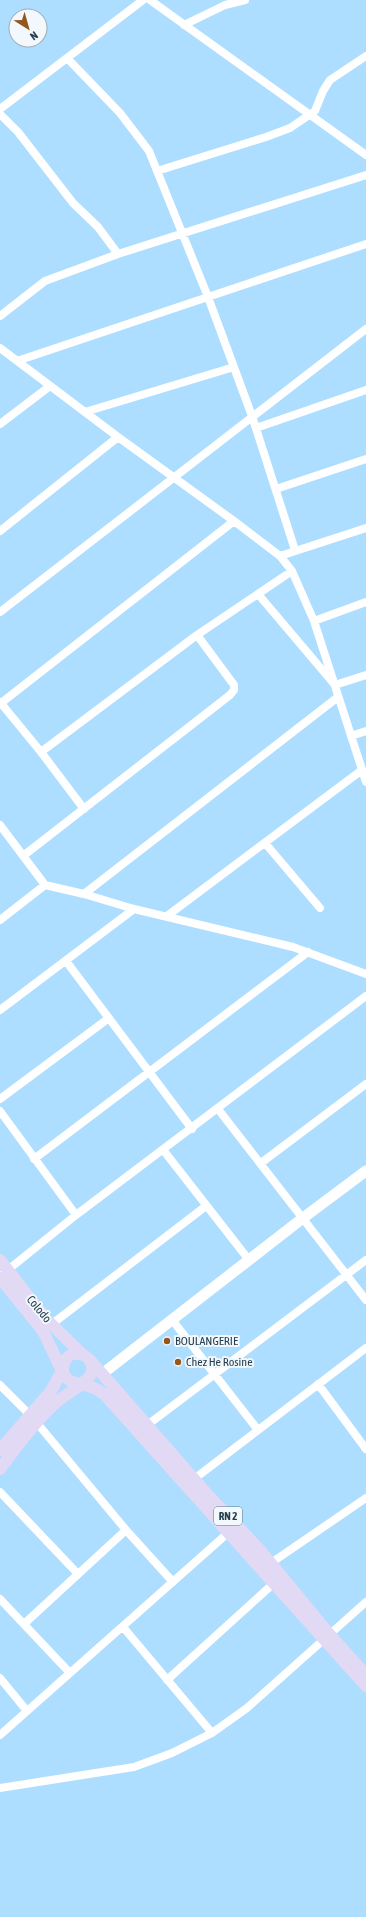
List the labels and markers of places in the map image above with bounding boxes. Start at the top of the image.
place label: BOULANGERIE [175,1334,238,1348]
marker: BOULANGERIE [162,1336,172,1346]
place label: Chez He Rosine [186,1355,253,1369]
marker: Chez He Rosine [173,1357,183,1367]

